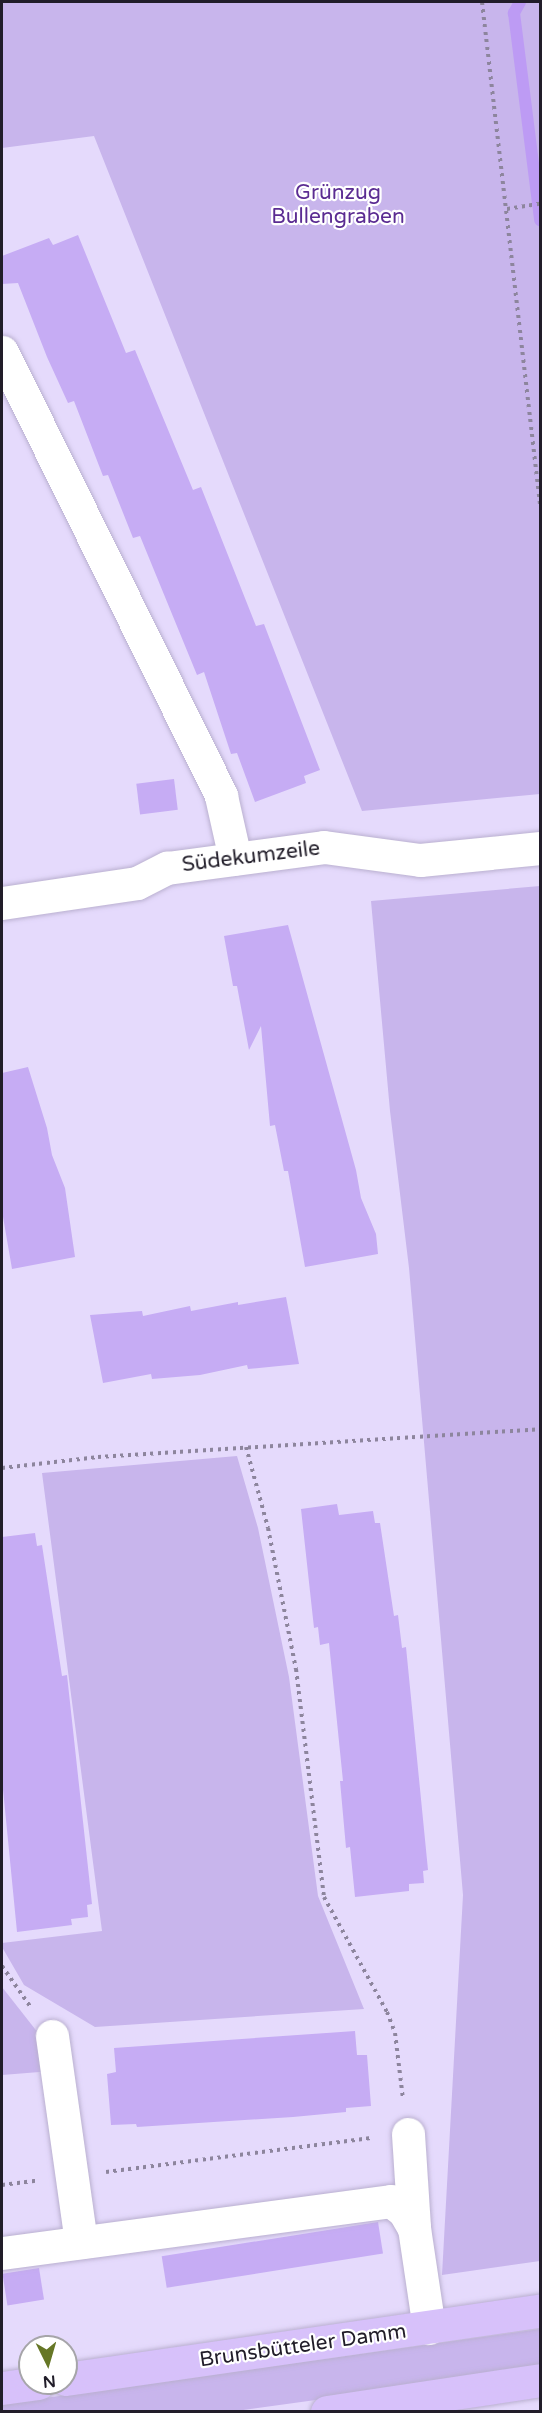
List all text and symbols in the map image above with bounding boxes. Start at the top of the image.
park label: Grünzug Bullengraben [271,180,405,230]
street label: Südekumzeile [181,836,321,878]
street label: Brunsbütteler Damm [198,2319,408,2373]
north arrow [18,2335,78,2395]
text: N [42,2370,57,2391]

